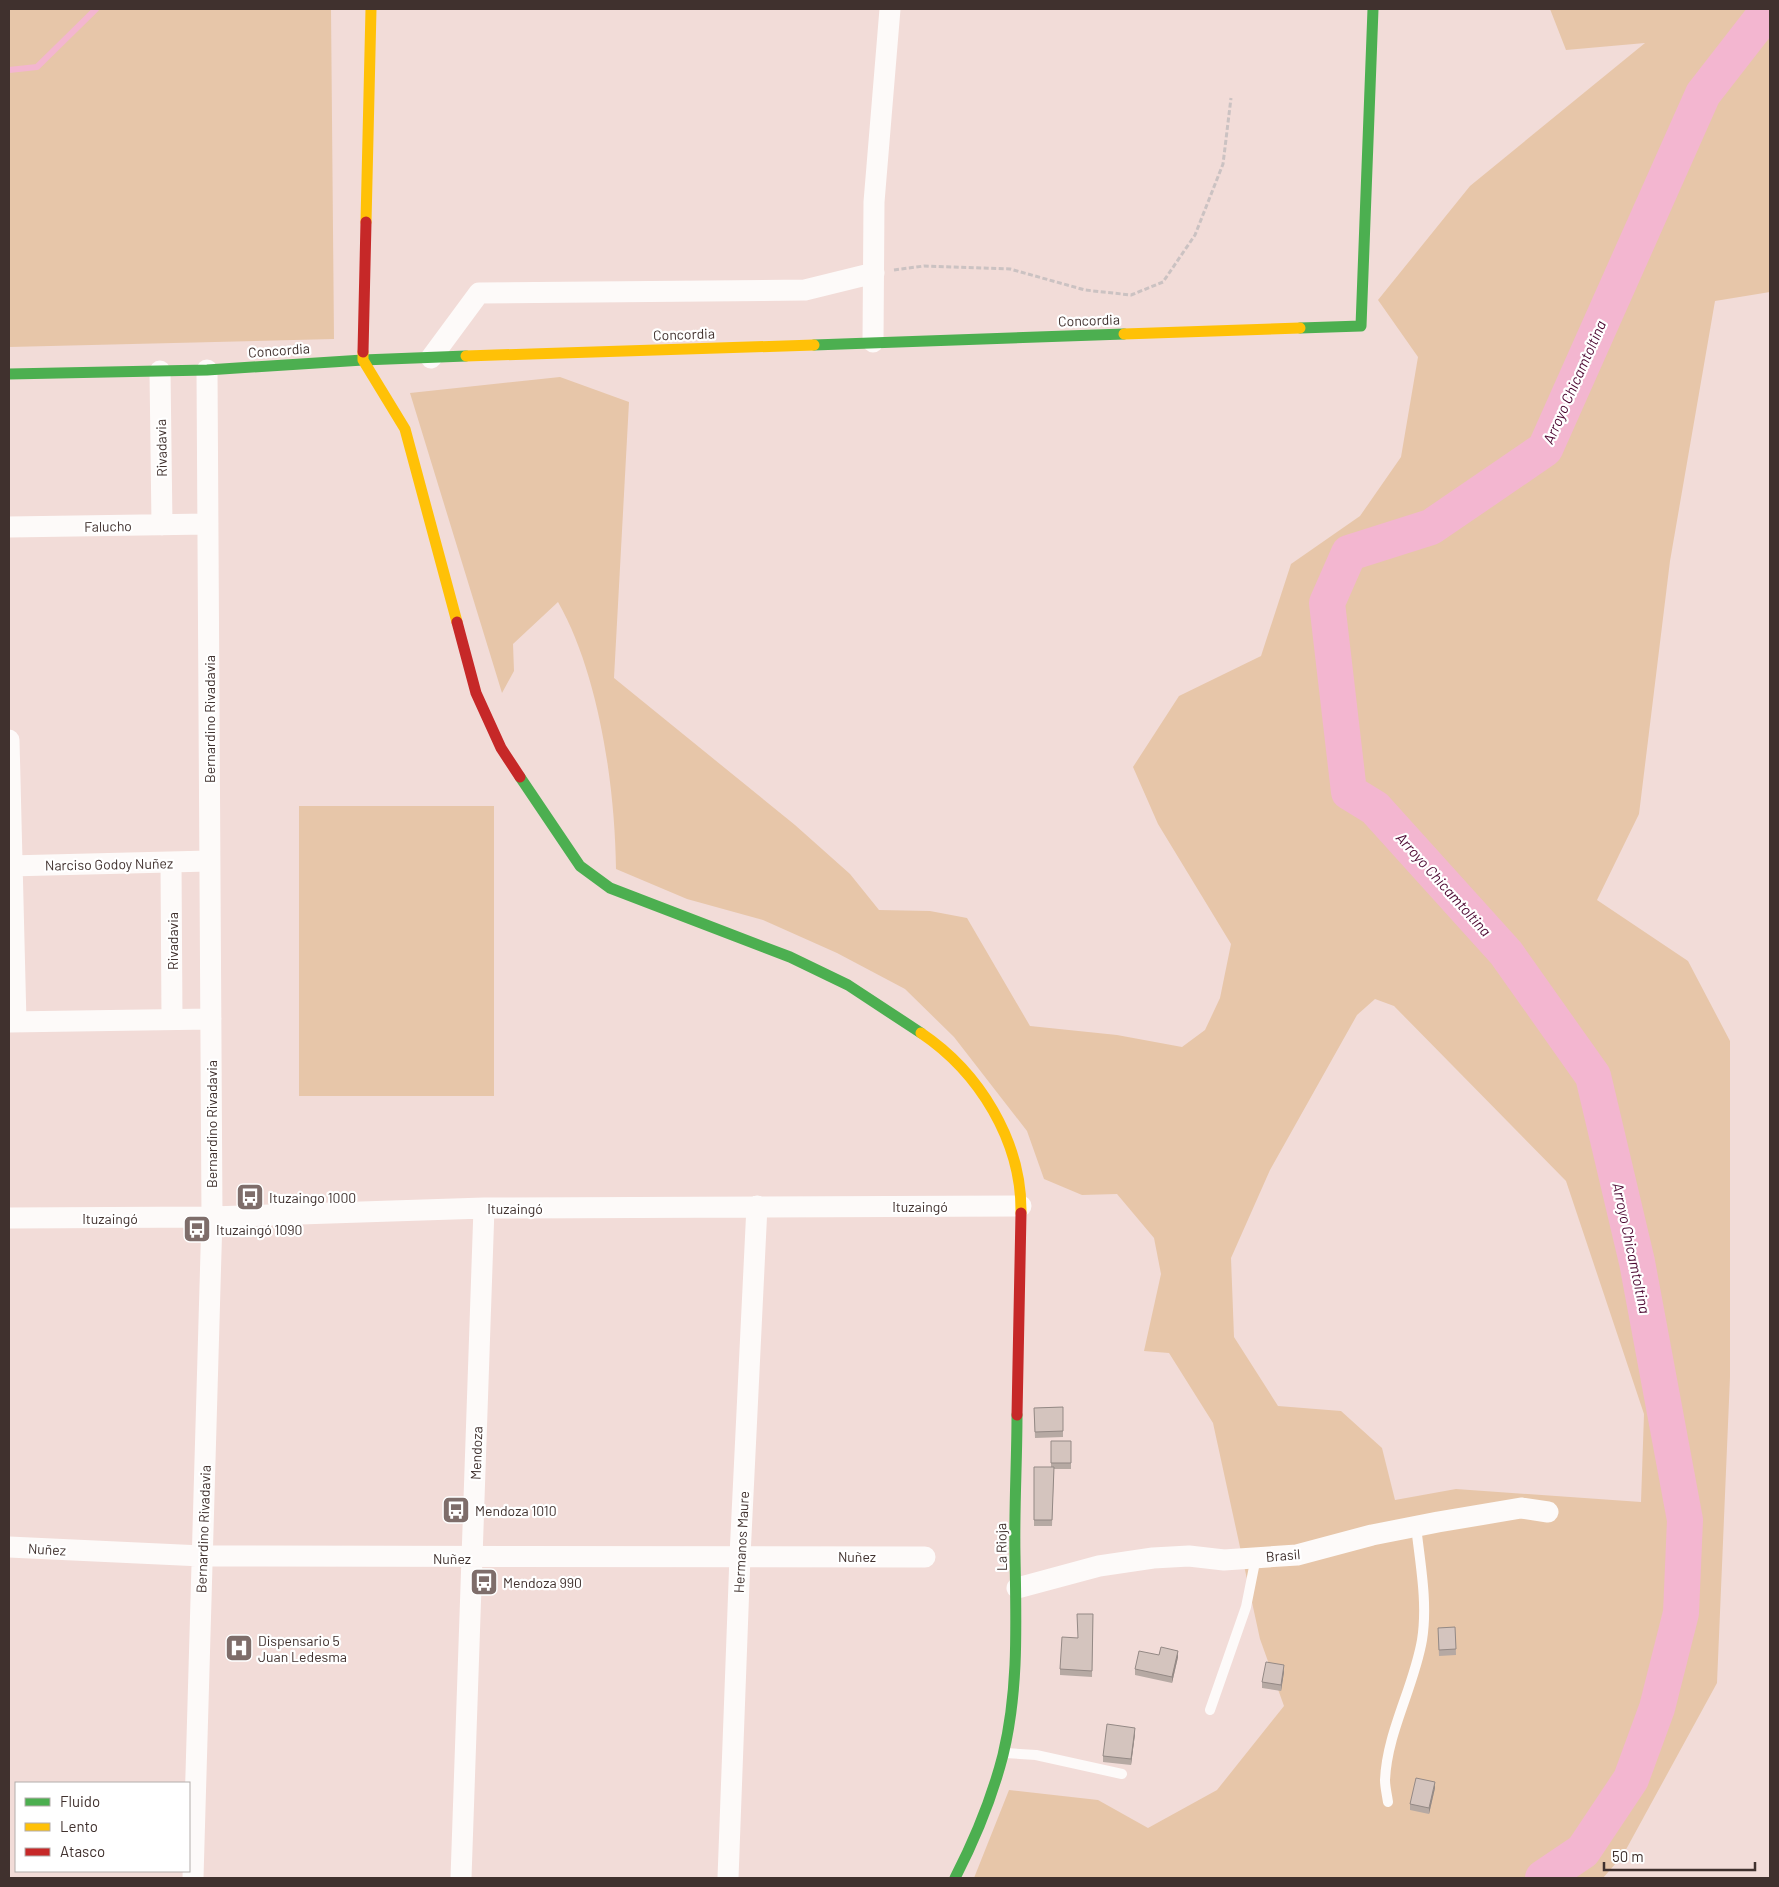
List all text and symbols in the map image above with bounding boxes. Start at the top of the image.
street label: Concordia [1058,310,1120,330]
water label: Arroyo Chicamtoltina [1539,317,1609,447]
street label: Concordia [653,324,715,344]
street label: Concordia [248,339,310,361]
street label: Rivadavia [152,419,170,477]
street label: Falucho [84,517,132,535]
street label: Bernardino Rivadavia [201,655,218,783]
water label: Arroyo Chicamtoltina [1393,828,1495,940]
street label: Narciso Godoy Nuñez [45,854,173,874]
street label: Rivadavia [164,912,181,970]
street label: Bernardino Rivadavia [203,1060,220,1188]
water label: Arroyo Chicamtoltina [1609,1181,1655,1315]
bus stop icon: Ituzaingo 1000 [235,1182,265,1212]
place label: Ituzaingo 1000 [269,1189,356,1206]
street label: Ituzaingó [892,1198,948,1215]
street label: Ituzaingó [487,1200,543,1217]
street label: Ituzaingó [82,1210,138,1227]
bus stop icon: Ituzaingó 1090 [182,1214,212,1244]
place label: Ituzaingó 1090 [216,1221,303,1238]
street label: Mendoza [467,1426,485,1480]
street label: Bernardino Rivadavia [192,1465,214,1593]
street label: Hermanos Maure [730,1491,752,1593]
bus stop icon: Mendoza 1010 [441,1495,471,1525]
place label: Mendoza 1010 [475,1502,557,1519]
street label: La Rioja [992,1523,1010,1571]
street label: Nuñez [27,1540,67,1558]
street label: Brasil [1265,1545,1301,1565]
street label: Nuñez [838,1548,876,1565]
street label: Nuñez [433,1550,471,1567]
bus stop icon: Mendoza 990 [469,1567,499,1597]
place label: Mendoza 990 [503,1574,582,1591]
place label: Dispensario 5 Juan Ledesma [258,1632,347,1665]
hospital icon: Dispensario 5 Juan Ledesma [224,1633,254,1663]
legend [15,1782,190,1872]
text: Fluido [60,1792,100,1810]
text: Lento [60,1817,98,1835]
scale bar [1604,1840,1755,1872]
text: Atasco [60,1842,105,1860]
text: 50 m [1612,1847,1644,1865]

